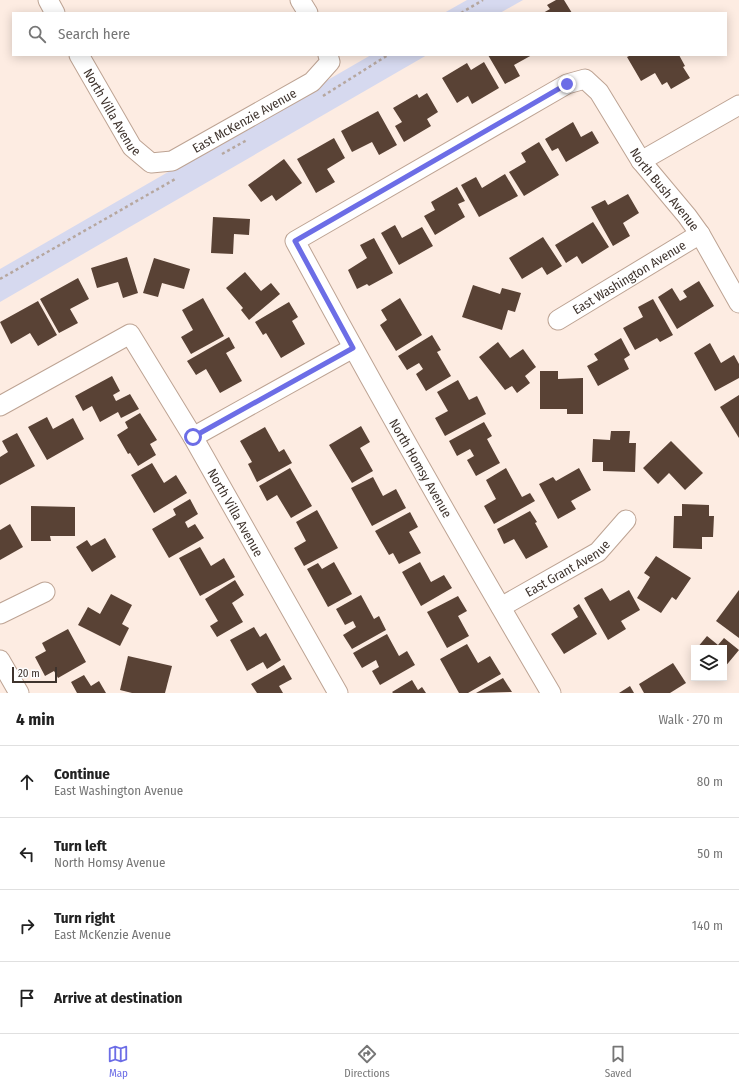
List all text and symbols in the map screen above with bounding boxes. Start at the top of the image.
search box [12,12,727,56]
icon: search [26,23,48,45]
text: Search here [58,25,130,43]
street label: North Villa Avenue [80,66,144,159]
route end [558,75,576,93]
street label: East McKenzie Avenue [190,85,299,156]
street label: North Bush Avenue [627,145,702,234]
street label: East Washington Avenue [570,237,688,317]
street label: North Homsy Avenue [386,416,455,520]
route start [184,428,202,446]
street label: North Villa Avenue [204,466,266,559]
street label: East Grant Avenue [523,537,613,600]
map controls [691,645,727,681]
button: layers [691,645,727,681]
scale bar [12,665,57,684]
text: 20 m [18,667,40,680]
text: 4 min [16,709,55,730]
text: Walk · 270 m [658,712,723,727]
text: Continue [54,765,110,783]
icon: ahead [16,771,38,793]
text: 80 m [697,774,723,789]
text: East Washington Avenue [54,783,183,798]
text: Turn left [54,837,107,855]
icon: left [16,843,38,865]
text: 50 m [697,846,723,861]
text: North Homsy Avenue [54,855,165,870]
text: Turn right [54,909,115,927]
icon: right [16,915,38,937]
text: 140 m [692,918,723,933]
text: East McKenzie Avenue [54,927,171,942]
icon: arrive [16,987,38,1009]
text: Arrive at destination [54,989,182,1007]
tab: Map [107,1043,129,1080]
tab: Directions [344,1043,390,1080]
tab: Saved [605,1043,632,1080]

